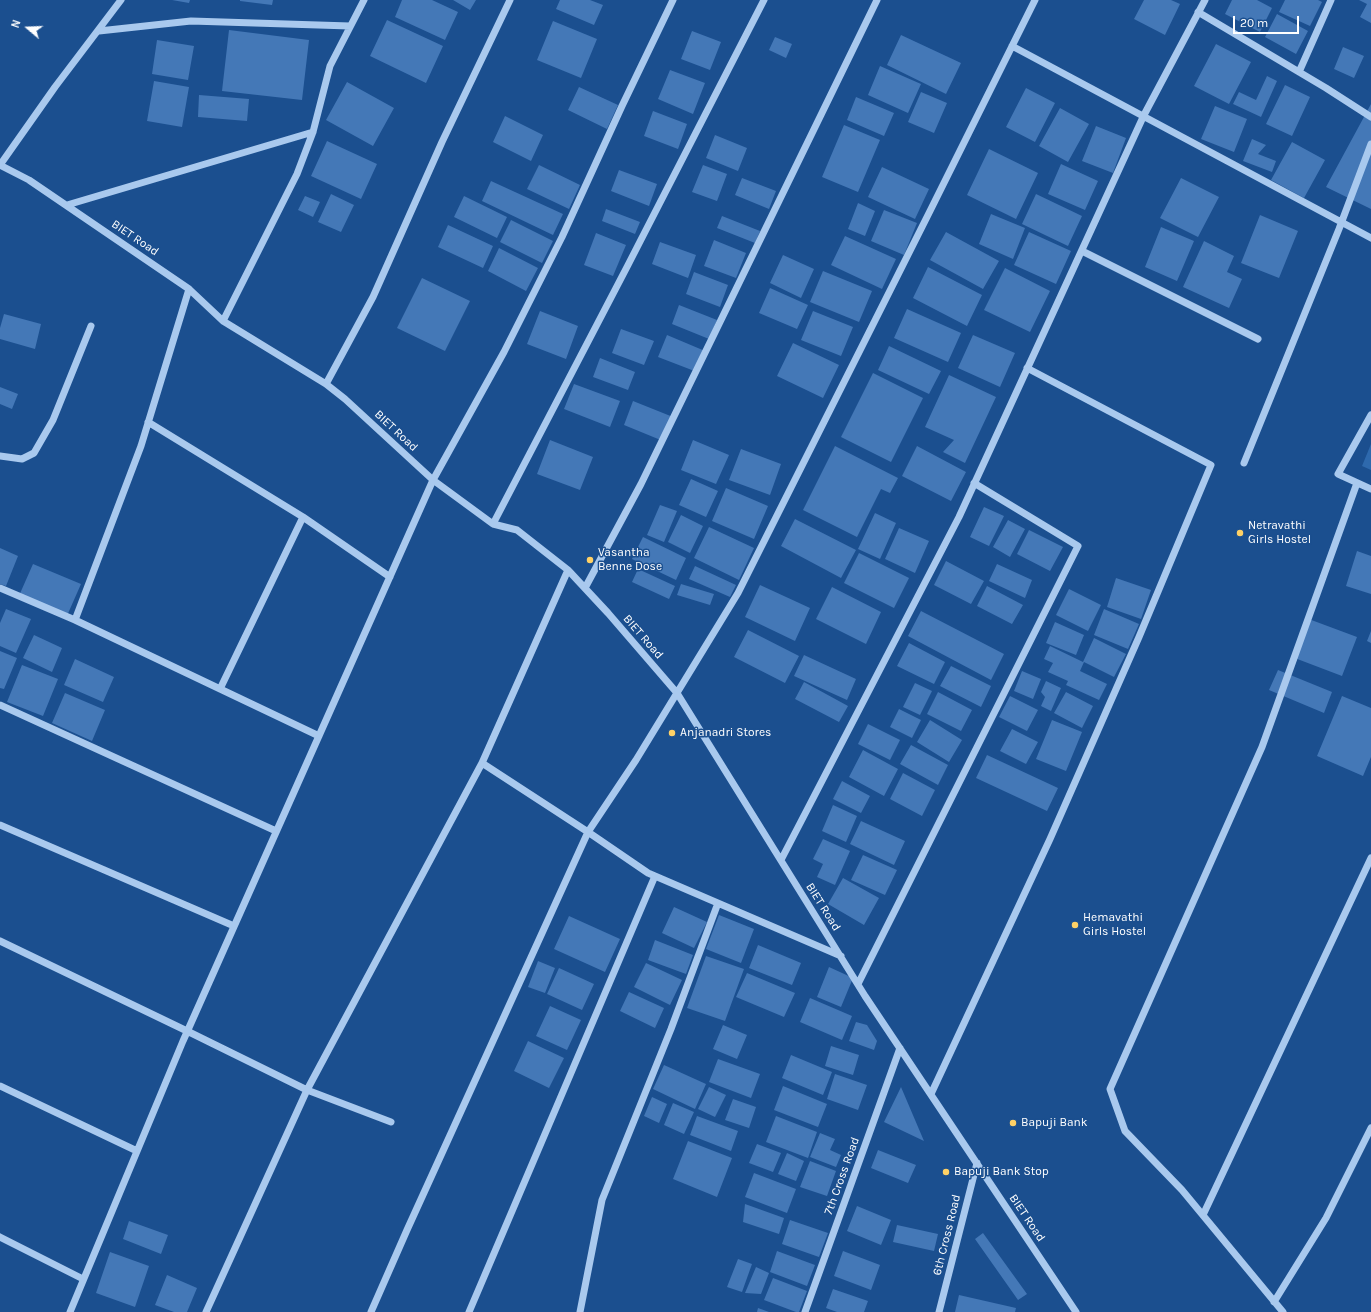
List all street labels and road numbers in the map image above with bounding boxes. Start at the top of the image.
street label: BIET Road [109,217,161,259]
street label: BIET Road [371,407,421,455]
street label: BIET Road [620,612,666,662]
street label: BIET Road [803,880,843,934]
street label: 7th Cross Road [821,1135,863,1217]
street label: BIET Road [1006,1192,1048,1244]
street label: 6th Cross Road [930,1193,964,1277]

